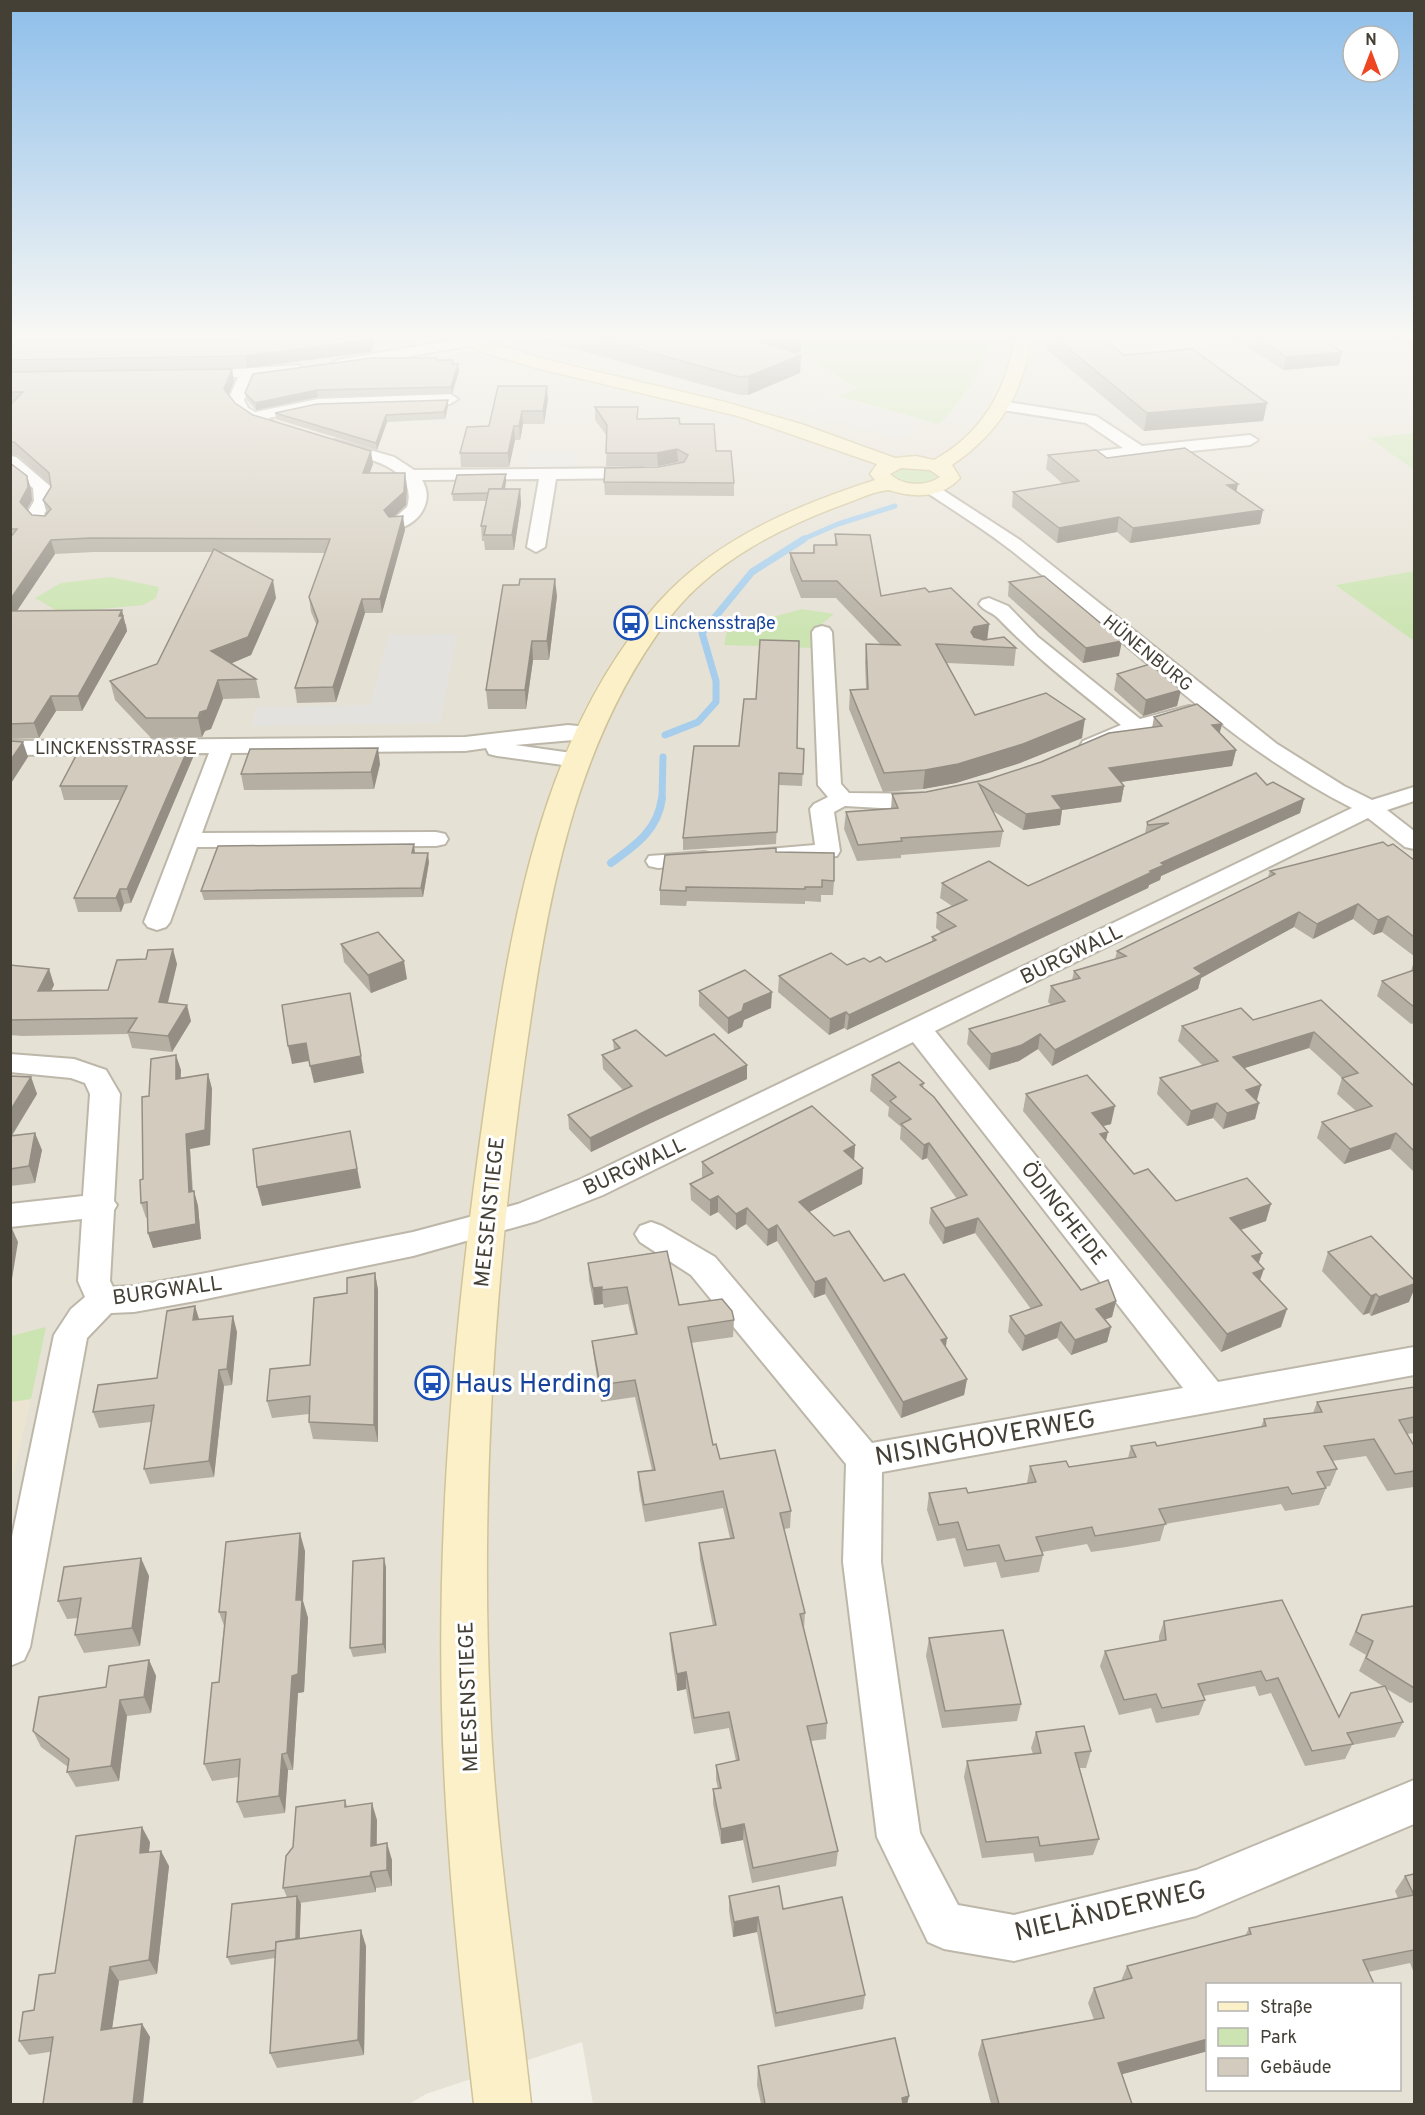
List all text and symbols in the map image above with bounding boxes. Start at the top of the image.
north arrow [1341,24,1401,84]
text: N [1365,31,1377,51]
bus stop icon: Linckensstraße [613,605,649,641]
street label: HÜNENBURG [1097,609,1198,697]
place label: Linckensstraße [654,613,776,636]
street label: LINCKENSSTRASSE [35,738,197,761]
street label: BURGWALL [1016,919,1127,992]
street label: BURGWALL [579,1132,690,1203]
street label: MEESENSTIEGE [469,1136,512,1288]
street label: ÖDINGHEIDE [1014,1157,1112,1271]
street label: BURGWALL [111,1270,224,1313]
bus stop icon: Haus Herding [414,1365,450,1401]
place label: Haus Herding [455,1369,612,1402]
street label: NISINGHOVERWEG [872,1404,1098,1475]
street label: MEESENSTIEGE [453,1621,486,1773]
street label: NIELÄNDERWEG [1011,1873,1210,1951]
legend [1206,1983,1401,2091]
text: Straße [1260,1997,1312,2020]
text: Park [1260,2027,1297,2050]
text: Gebäude [1260,2057,1332,2080]

